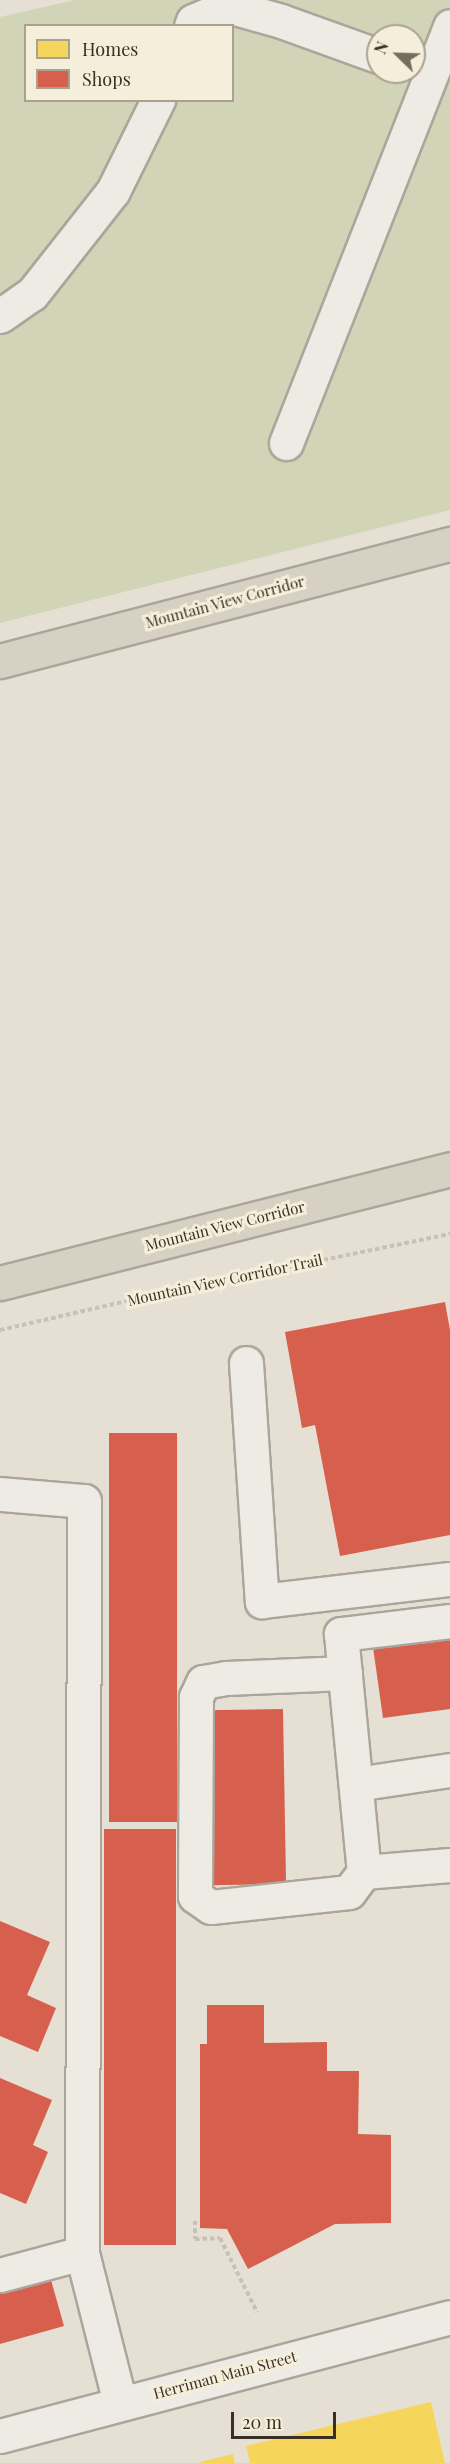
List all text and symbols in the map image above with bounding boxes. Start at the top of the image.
legend [24,24,234,102]
north arrow [366,24,426,84]
text: Homes [82,37,138,61]
text: N [369,38,393,57]
text: Shops [82,67,131,91]
street label: Mountain View Corridor [143,572,307,632]
street label: Mountain View Corridor [143,1197,307,1255]
street label: Mountain View Corridor Trail [125,1250,325,1310]
street label: Herriman Main Street [151,2347,299,2403]
scale bar [234,2400,339,2438]
text: 20 m [242,2410,282,2434]

